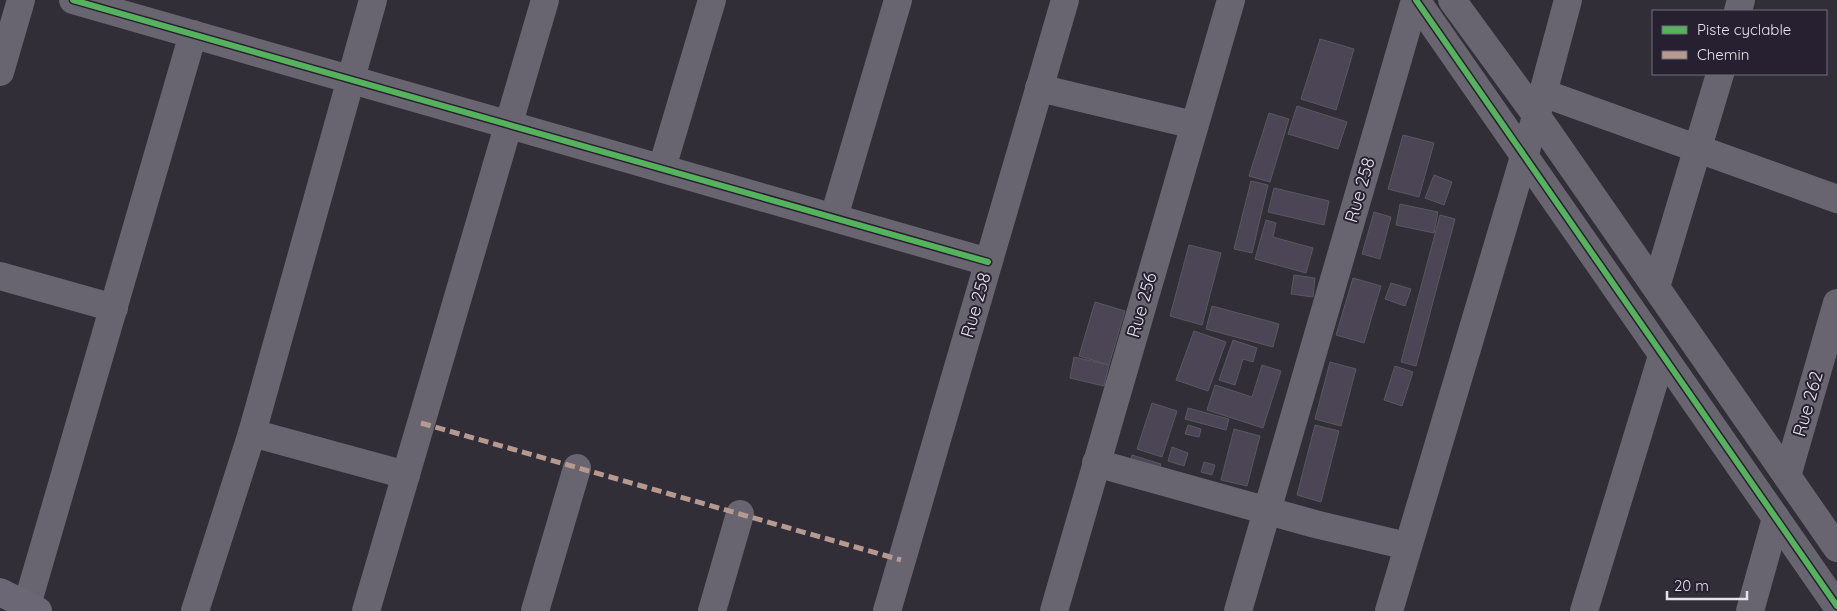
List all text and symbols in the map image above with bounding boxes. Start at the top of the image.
legend [1652,10,1827,75]
text: Piste cyclable [1697,20,1791,39]
text: Chemin [1697,45,1749,64]
street label: Rue 258 [1339,155,1380,225]
street label: Rue 256 [1121,269,1162,340]
street label: Rue 258 [955,270,996,340]
street label: Rue 262 [1787,369,1828,439]
scale bar [1667,568,1747,600]
text: 20 m [1674,576,1709,595]

